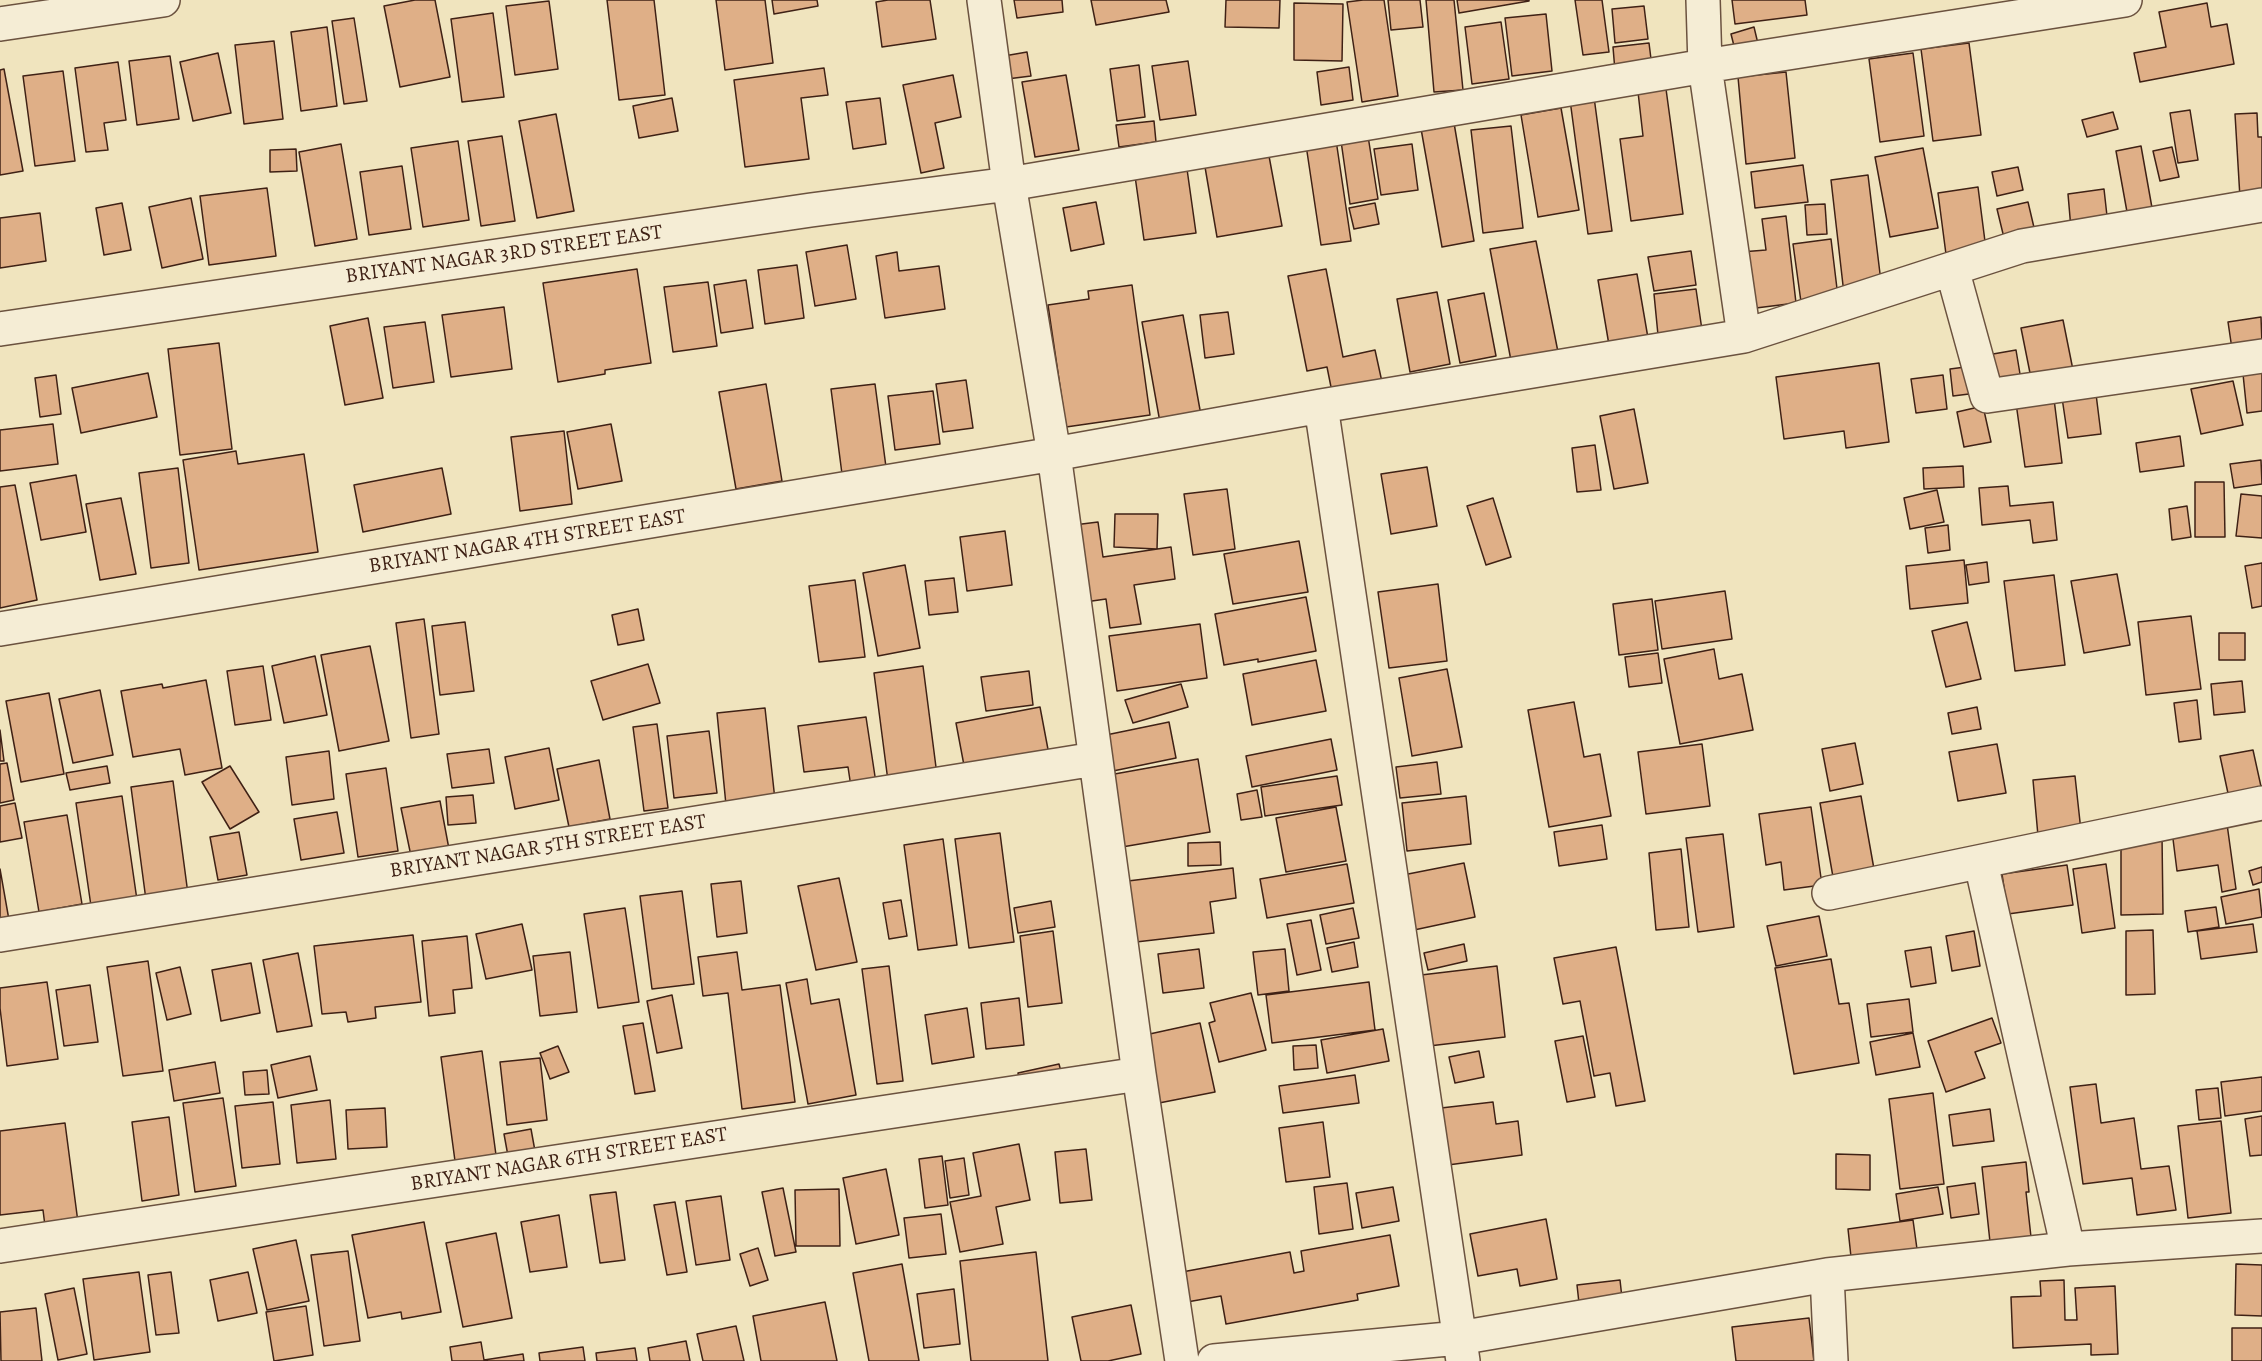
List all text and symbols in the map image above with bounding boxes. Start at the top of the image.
street label: BRIYANT NAGAR 3RD STREET EAST [344,220,664,290]
street label: BRIYANT NAGAR 4TH STREET EAST [367,505,687,579]
street label: BRIYANT NAGAR 5TH STREET EAST [388,810,708,884]
street label: BRIYANT NAGAR 6TH STREET EAST [409,1122,729,1198]

